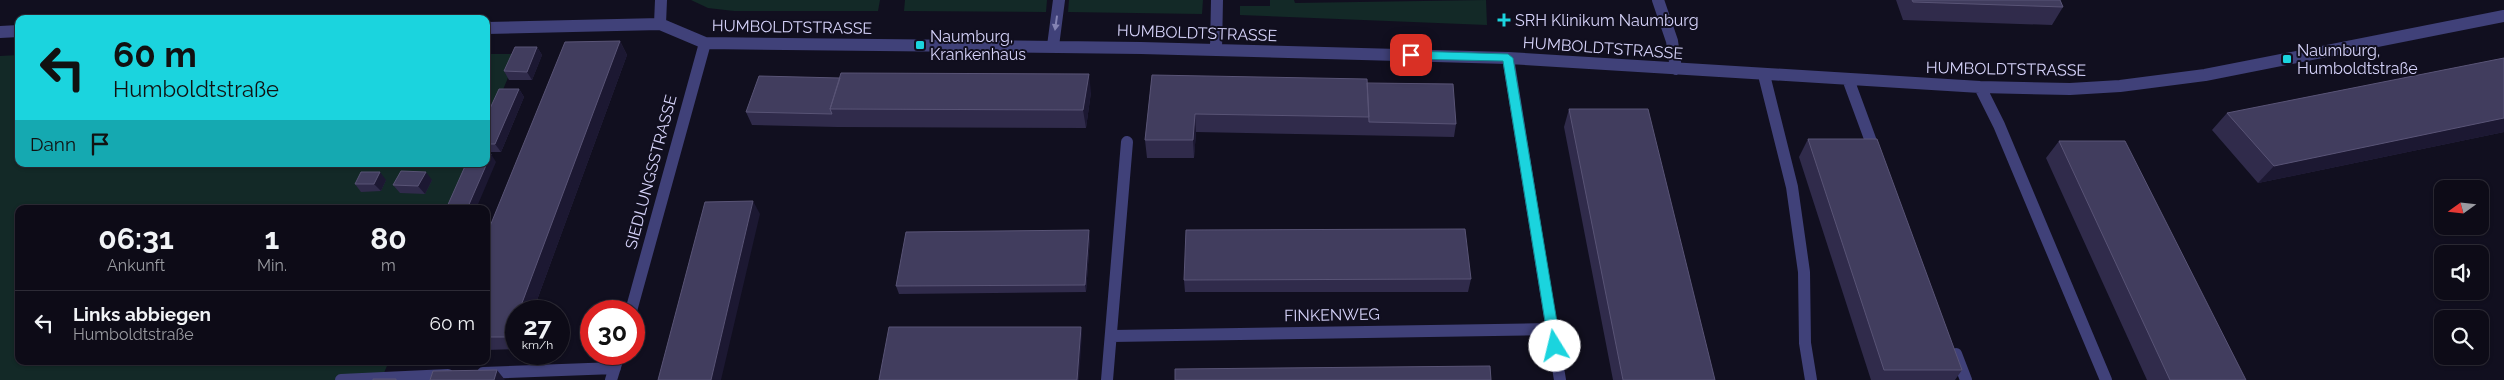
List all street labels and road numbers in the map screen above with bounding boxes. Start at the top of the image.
street label: HUMBOLDTSTRASSE [712,16,873,38]
street label: HUMBOLDTSTRASSE [1116,21,1278,45]
street label: HUMBOLDTSTRASSE [1522,33,1684,63]
street label: HUMBOLDTSTRASSE [1926,58,2087,80]
street label: SIEDLUNGSSTRASSE [621,93,681,251]
street label: FINKENWEG [1284,305,1380,325]

